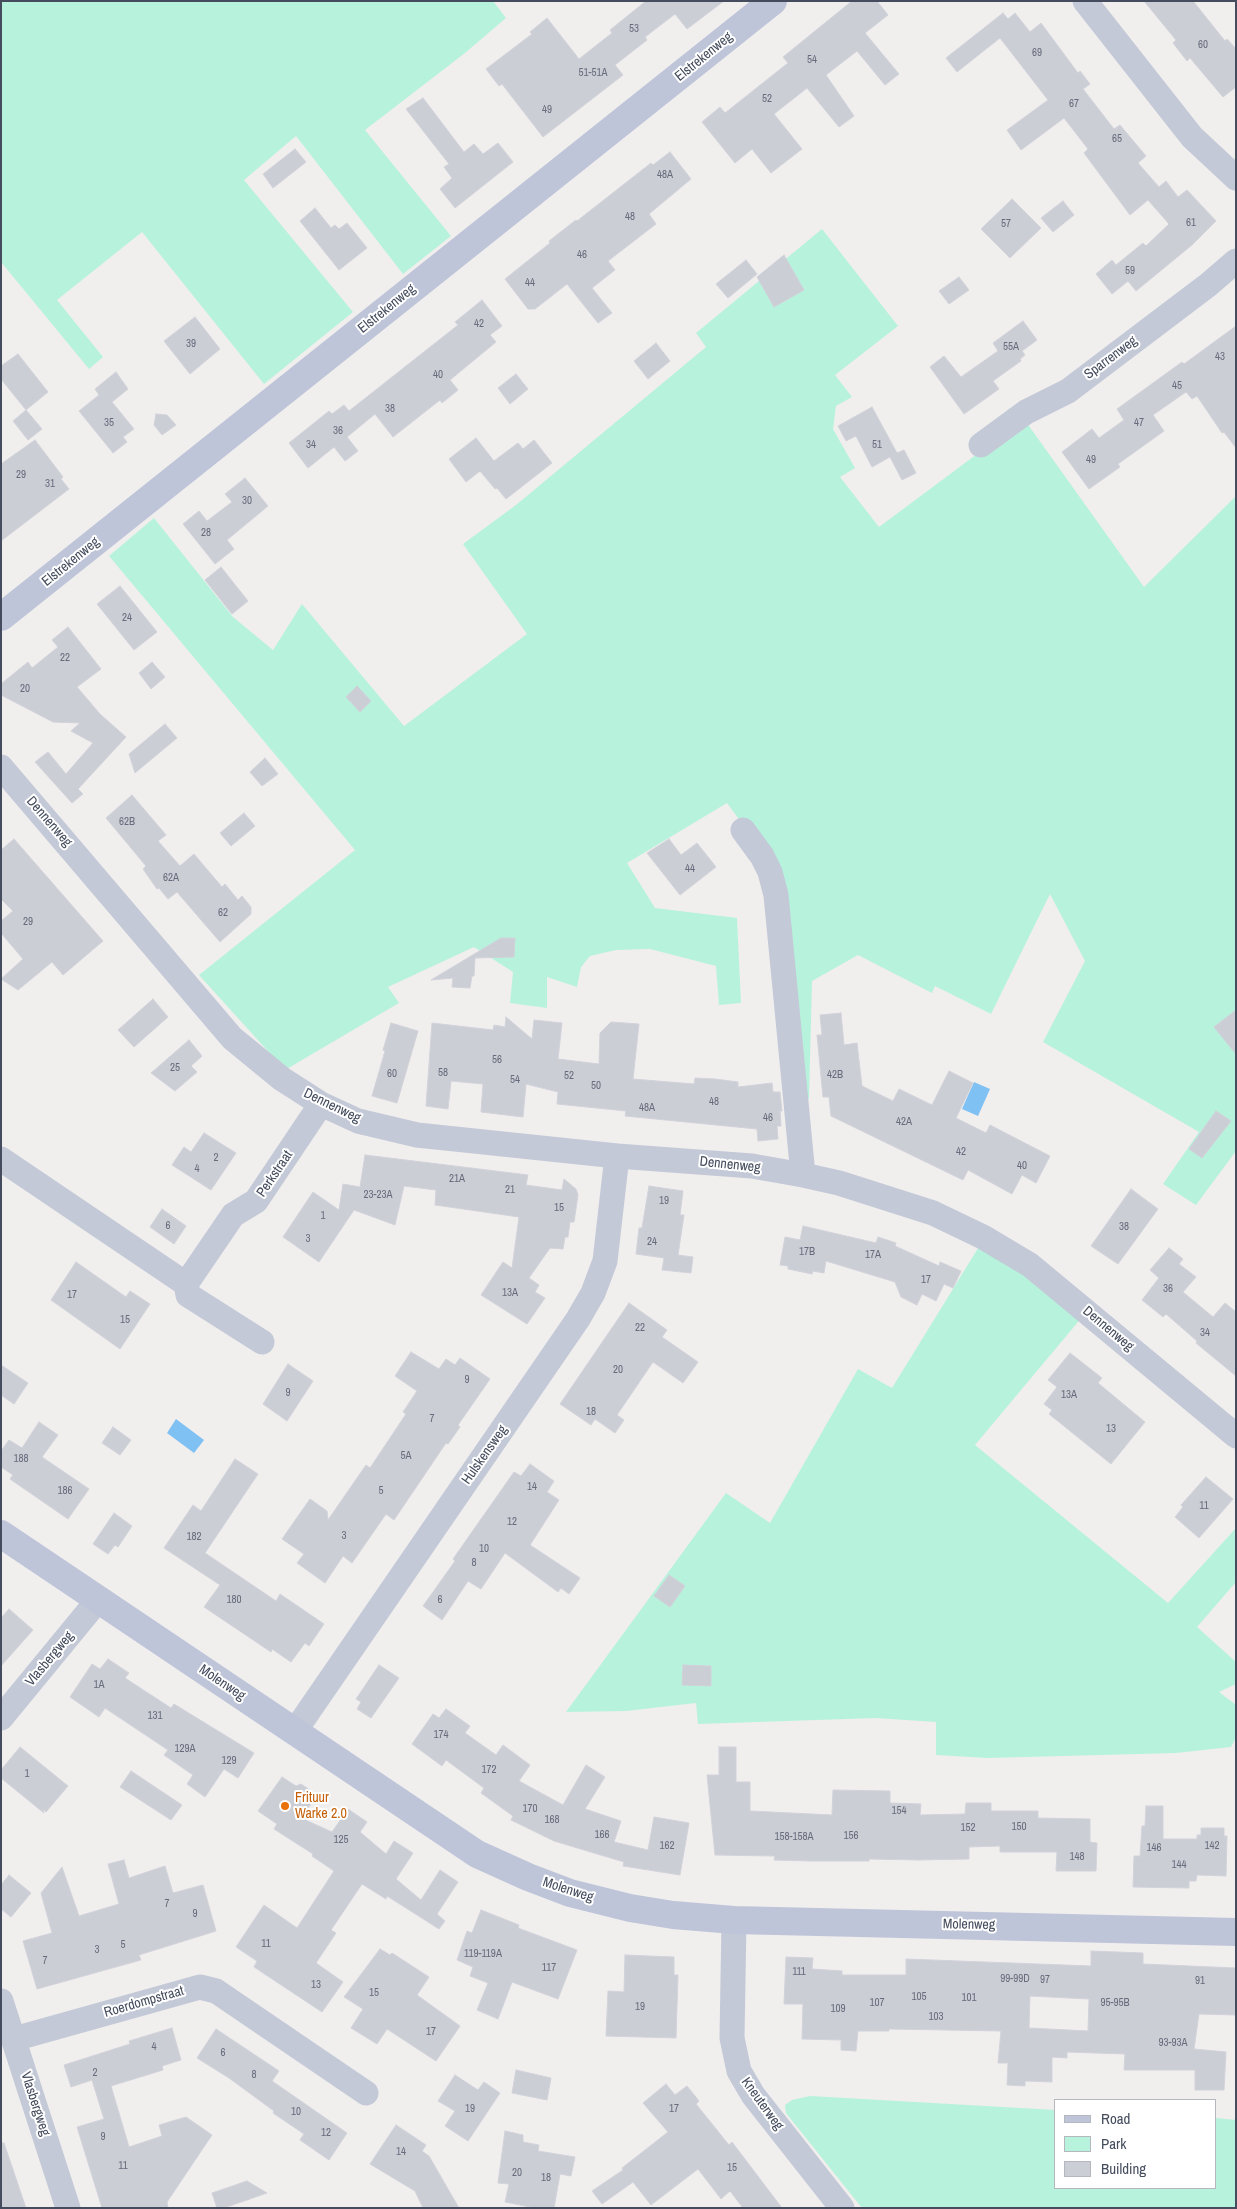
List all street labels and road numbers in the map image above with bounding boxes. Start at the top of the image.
street label: Elstrekenweg [672,29,736,85]
street label: Elstrekenweg [355,281,419,337]
street label: Sparrenweg [1081,333,1141,383]
street label: Elstrekenweg [39,534,103,590]
street label: Dennenweg [23,793,75,851]
street label: Dennenweg [301,1085,363,1127]
street label: Perkstraat [253,1148,297,1200]
street label: Dennenweg [699,1153,761,1177]
street label: Dennenweg [1079,1303,1137,1355]
street label: Hulskensweg [459,1422,511,1488]
street label: Vlasbergweg [22,1628,78,1690]
street label: Molenweg [196,1661,248,1705]
street label: Molenweg [541,1874,595,1906]
street label: Molenweg [943,1916,995,1934]
street label: Roerdompstraat [102,1983,186,2021]
street label: Vlasbergweg [17,2070,53,2138]
street label: Kneuterweg [737,2074,787,2134]

